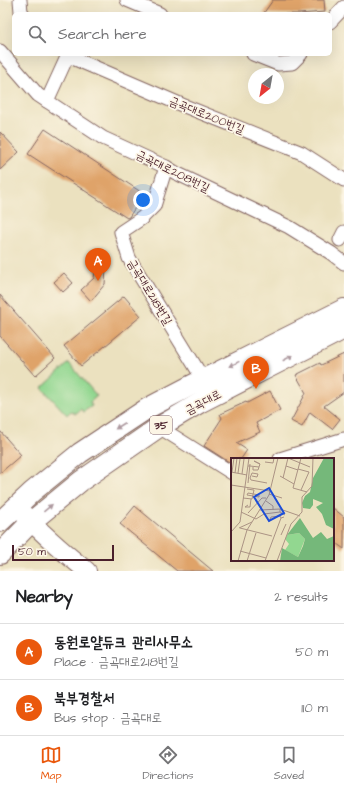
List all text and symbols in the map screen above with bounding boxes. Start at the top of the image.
search box [12,12,332,56]
icon: search [26,23,48,45]
text: Search here [58,24,147,45]
north arrow [248,68,284,104]
street label: 금곡대로200번길 [167,93,247,138]
street label: 금곡대로208번길 [133,146,213,197]
your location [133,190,153,210]
pin: A [85,248,111,281]
street label: 금곡대로218번길 [123,256,176,329]
one-way arrow [283,355,294,361]
pin: B [243,356,269,389]
one-way arrow [228,361,240,367]
street label: 금곡대로 [182,386,224,419]
road number: 35 [150,416,172,434]
one-way arrow [114,423,126,430]
inset map [231,458,334,561]
one-way arrow [43,503,54,512]
scale bar [12,543,114,562]
text: 50 m [18,544,46,559]
text: Nearby [16,585,73,609]
text: 2 results [274,588,328,606]
text: 동원로얄듀크 관리사무소 [54,632,193,653]
text: A [25,643,33,661]
text: 50 m [295,643,328,661]
text: Place · 금곡대로218번길 [54,653,179,671]
text: 북부경찰서 [54,688,114,709]
text: B [24,699,34,717]
text: 110 m [301,699,328,717]
text: Bus stop · 금곡대로 [54,709,162,727]
tab: Map [40,744,62,783]
tab: Directions [142,744,194,783]
tab: Saved [274,744,304,783]

